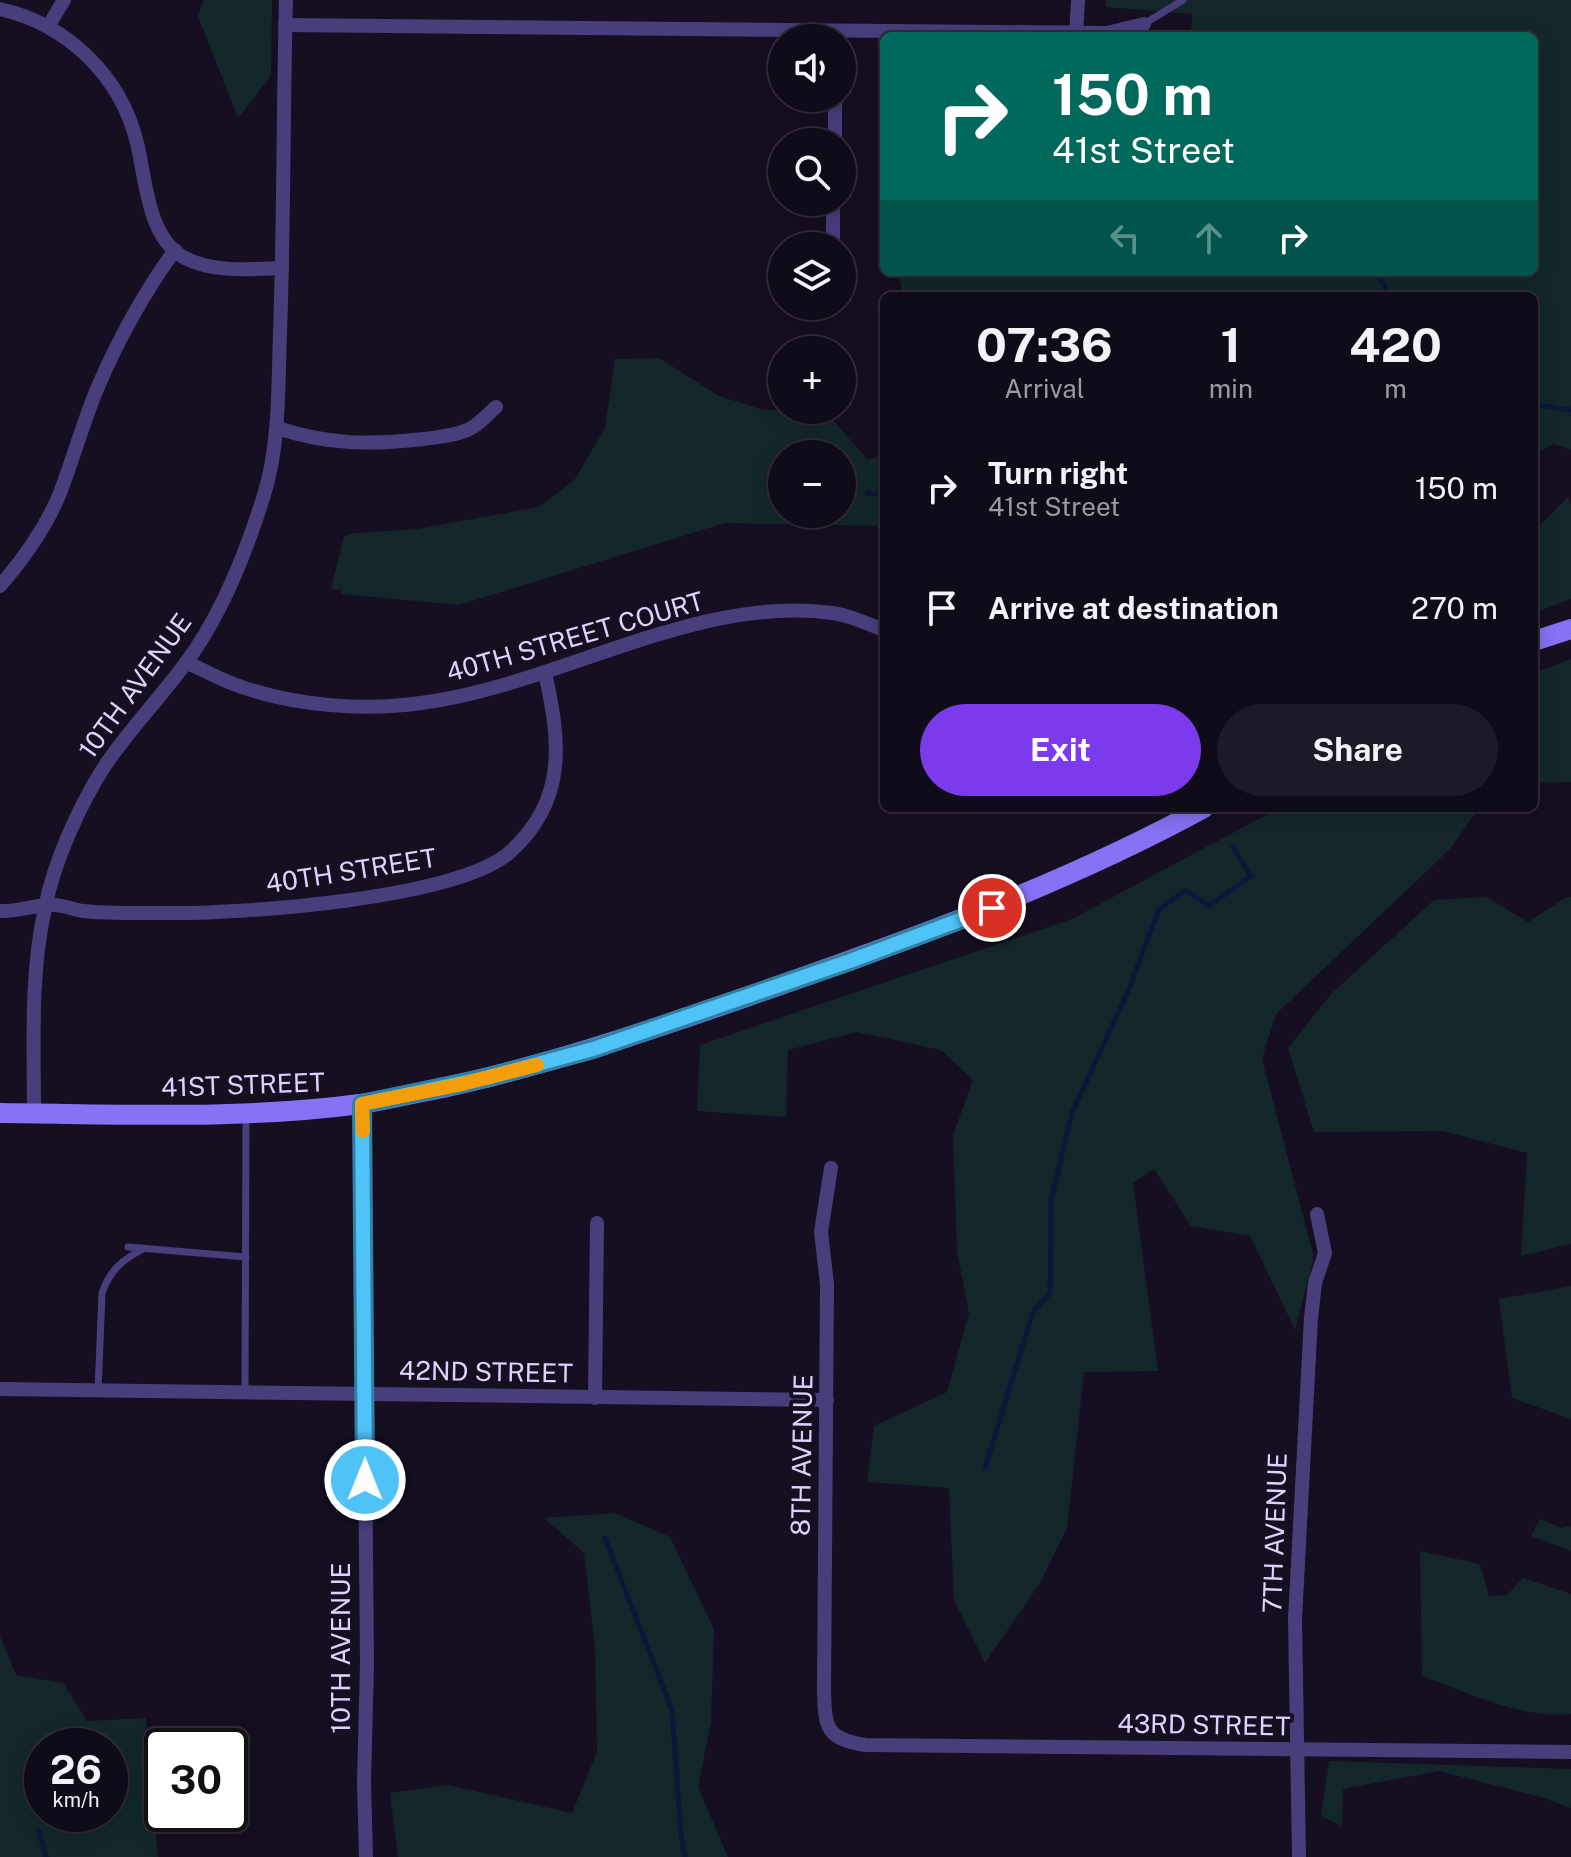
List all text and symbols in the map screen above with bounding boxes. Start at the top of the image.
map controls [768,24,856,528]
button: sound [768,24,856,112]
text: 150 m [1052,62,1213,128]
icon: right [920,64,1024,168]
button: search [768,128,856,216]
text: 41st Street [1052,129,1235,171]
icon: left [1103,216,1147,260]
icon: ahead [1187,216,1231,260]
icon: right [1271,216,1315,260]
button: layers [768,232,856,320]
text: 07:36 [976,316,1113,373]
text: 1 [1221,316,1241,373]
text: 420 [1349,316,1442,373]
button: + [768,336,856,424]
text: Arrival [1004,373,1085,404]
text: min [1209,373,1253,404]
text: m [1384,373,1407,404]
button: − [768,440,856,528]
text: Turn right [988,455,1128,491]
icon: right [920,466,964,510]
text: 150 m [1415,470,1498,506]
text: 41st Street [988,491,1120,522]
street label: 40TH STREET COURT [443,585,707,688]
icon: arrive [920,586,964,630]
text: Arrive at destination [988,590,1279,626]
text: 270 m [1411,590,1498,626]
street label: 10TH AVENUE [72,607,197,764]
button: Exit [920,704,1201,796]
button: Share [1217,704,1498,796]
street label: 40TH STREET [263,842,438,899]
pin [958,874,1026,942]
icon: arrive [970,886,1014,930]
street label: 41ST STREET [160,1066,325,1103]
street label: 42ND STREET [399,1354,573,1389]
street label: 8TH AVENUE [785,1374,818,1536]
position arrow [323,1438,407,1522]
street label: 7TH AVENUE [1256,1452,1293,1614]
street label: 10TH AVENUE [325,1562,356,1734]
street label: 43RD STREET [1117,1707,1291,1742]
speed limit sign: 30 [144,1728,248,1832]
text: 26 [50,1746,102,1793]
text: km/h [52,1788,100,1812]

